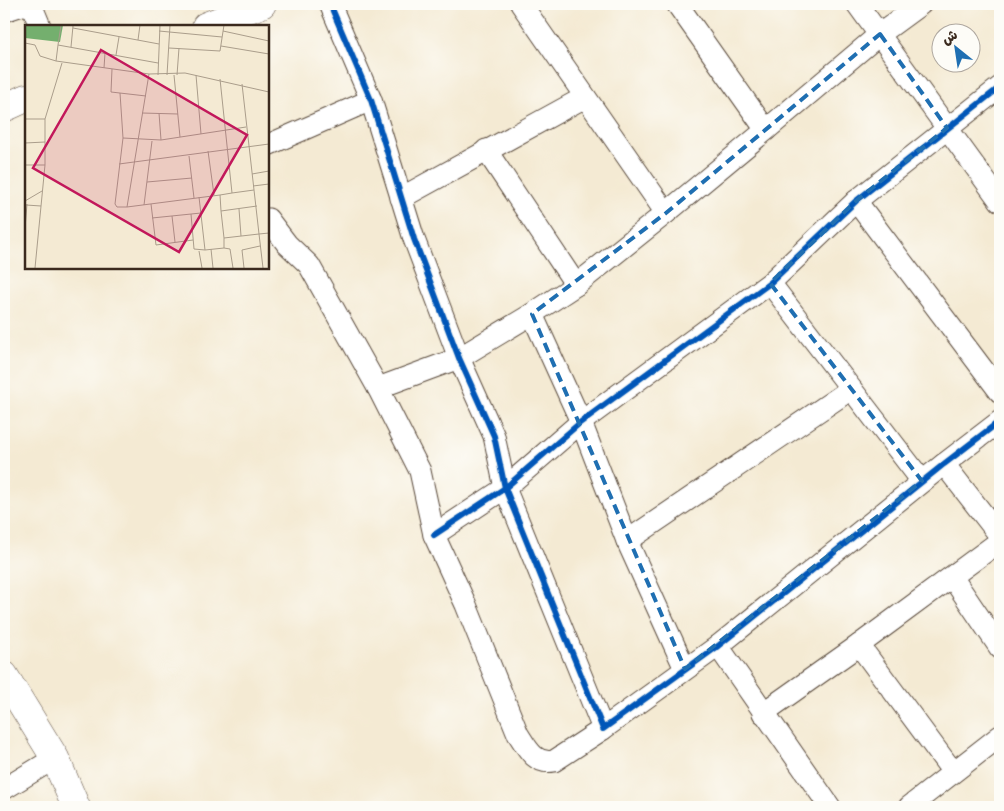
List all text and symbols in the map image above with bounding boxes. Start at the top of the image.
north arrow [932,22,982,72]
inset map [25,25,269,269]
text: ش [939,26,961,48]

